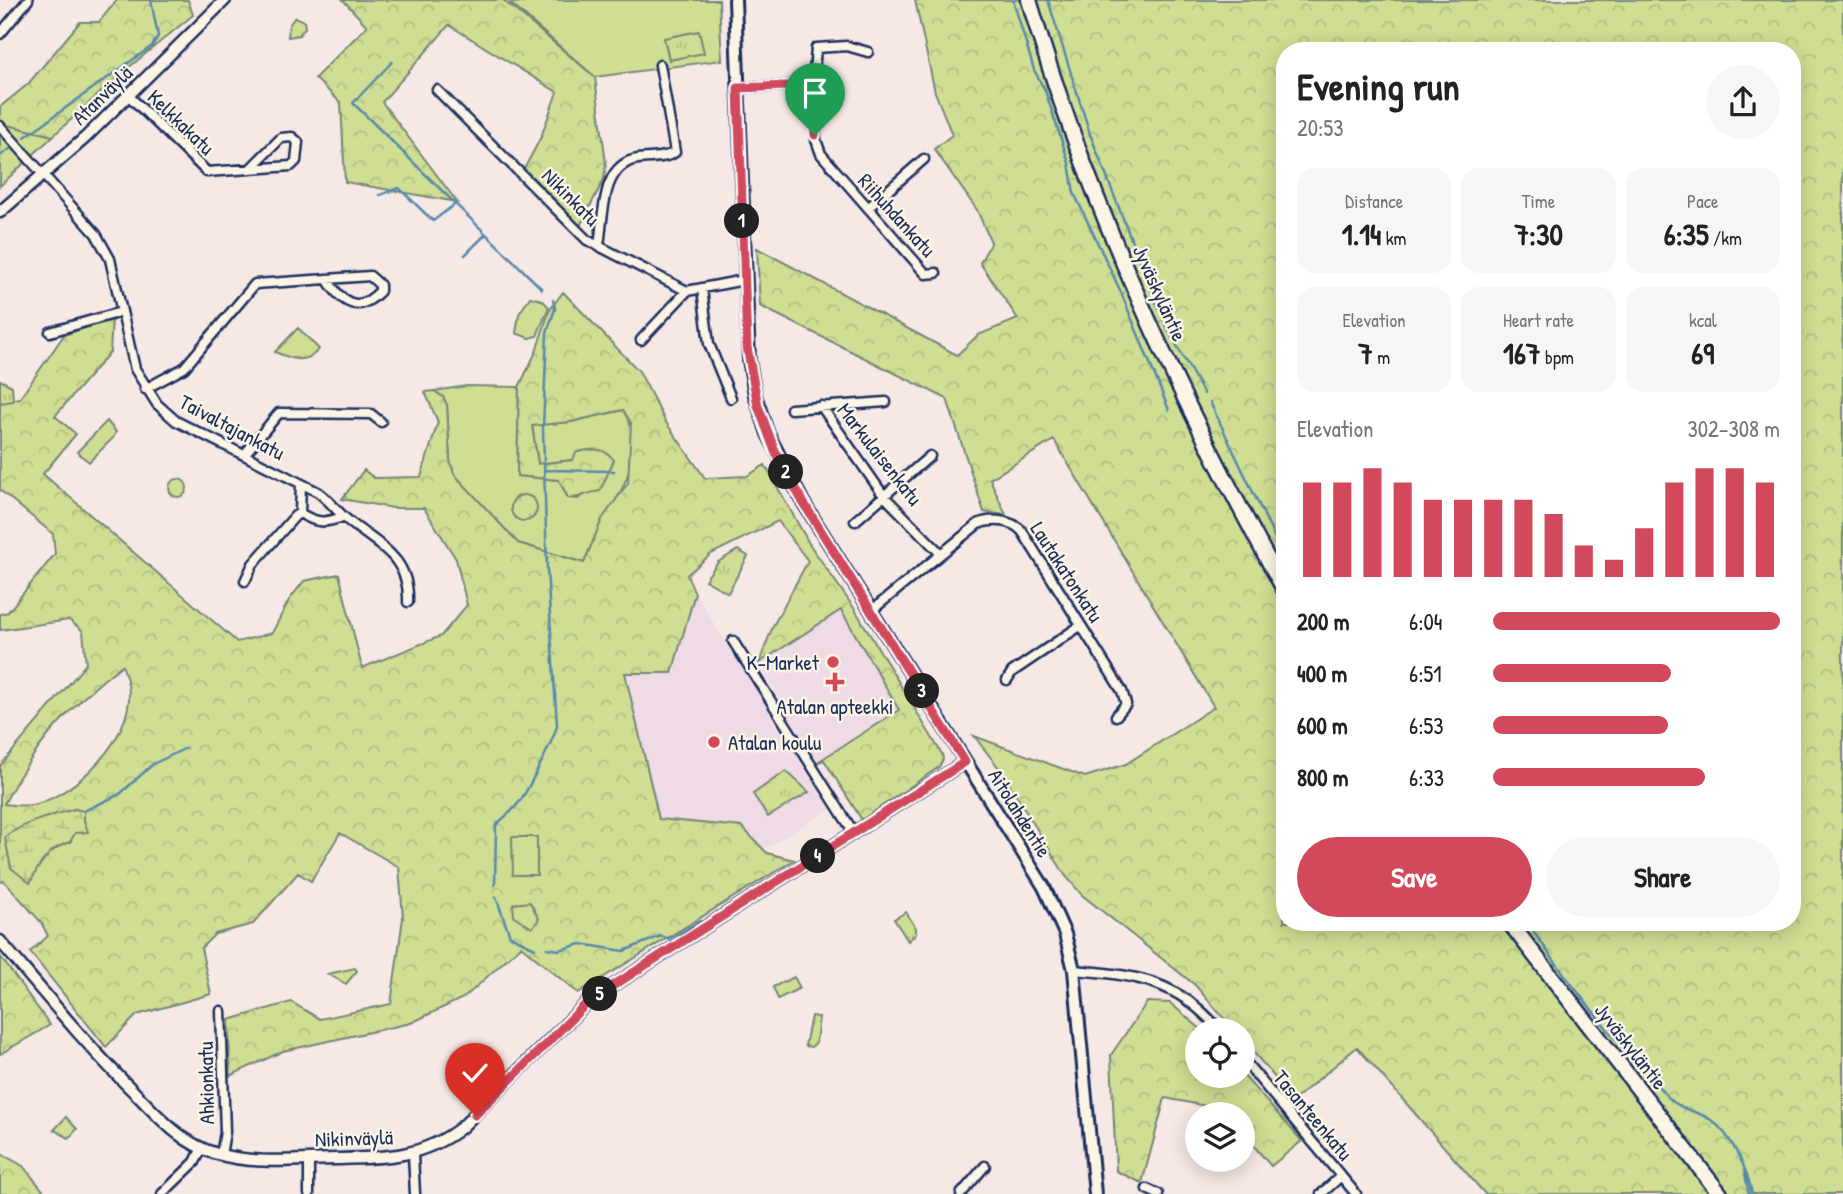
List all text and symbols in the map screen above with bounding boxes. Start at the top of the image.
street label: Atanväylä [65,59,139,131]
text: Evening run [1297,60,1460,112]
pin [785,63,845,135]
button: share [1706,65,1780,139]
icon: arrive [796,74,834,112]
street label: Kelkkakatu [141,83,221,162]
text: 20:53 [1297,112,1343,143]
street label: Nikinkatu [536,162,607,233]
street label: Riihuhdankatu [852,167,943,264]
text: Distance [1345,188,1403,214]
text: Time [1522,188,1555,214]
text: Pace [1687,188,1719,214]
pin: 1 [724,204,760,238]
text: 1 [738,207,745,233]
text: 1.14 [1342,214,1381,254]
text: 7:30 [1514,214,1563,254]
text: 6:35 [1664,214,1709,254]
text: km [1381,225,1406,251]
text: /km [1709,225,1742,251]
street label: Jyväskyläntie [1126,240,1194,346]
text: Elevation [1343,307,1406,333]
text: Heart rate [1503,307,1574,333]
text: kcal [1689,307,1717,333]
text: 7 [1358,333,1373,373]
text: 167 [1503,333,1541,373]
text: 69 [1691,333,1714,373]
text: m [1373,344,1390,370]
text: bpm [1541,344,1574,370]
street label: Taivaltajankatu [174,387,290,467]
street label: Markulaisenkatu [831,397,930,512]
text: Elevation [1297,413,1373,444]
text: 302–308 m [1687,413,1780,444]
pin: 2 [768,454,804,490]
text: 2 [781,458,790,484]
street label: Lautakatonkatu [1024,516,1111,628]
text: 200 m [1297,606,1349,637]
text: 6:04 [1409,606,1442,637]
place label: K-Market [746,648,820,677]
marker: K-Market [825,654,841,670]
text: 400 m [1297,658,1347,689]
text: 6:51 [1409,658,1442,689]
marker: Atalan apteekki [827,674,843,690]
pin: 3 [904,674,940,708]
text: 3 [917,677,926,703]
place label: Atalan apteekki [776,692,894,721]
text: 600 m [1297,710,1348,741]
text: 6:53 [1409,710,1444,741]
place label: Atalan koulu [728,728,822,757]
marker: Atalan koulu [706,734,722,750]
text: 800 m [1297,762,1349,793]
text: 6:33 [1409,762,1444,793]
street label: Aitolahdentie [981,763,1059,863]
button: Save [1297,837,1532,917]
button: Share [1546,837,1780,917]
pin: 4 [800,838,836,874]
text: 4 [814,842,821,868]
pin: 5 [582,976,618,1012]
text: 5 [595,980,604,1006]
street label: Jyväskyläntie [1588,997,1674,1095]
map controls [1185,1018,1255,1172]
button: locate [1185,1018,1255,1088]
street label: Ahkionkatu [191,1041,221,1125]
pin [445,1043,505,1115]
icon: check [456,1054,494,1092]
street label: Tasanteenkatu [1267,1064,1360,1167]
button: layers [1185,1102,1255,1172]
street label: Nikinväylä [314,1122,394,1154]

